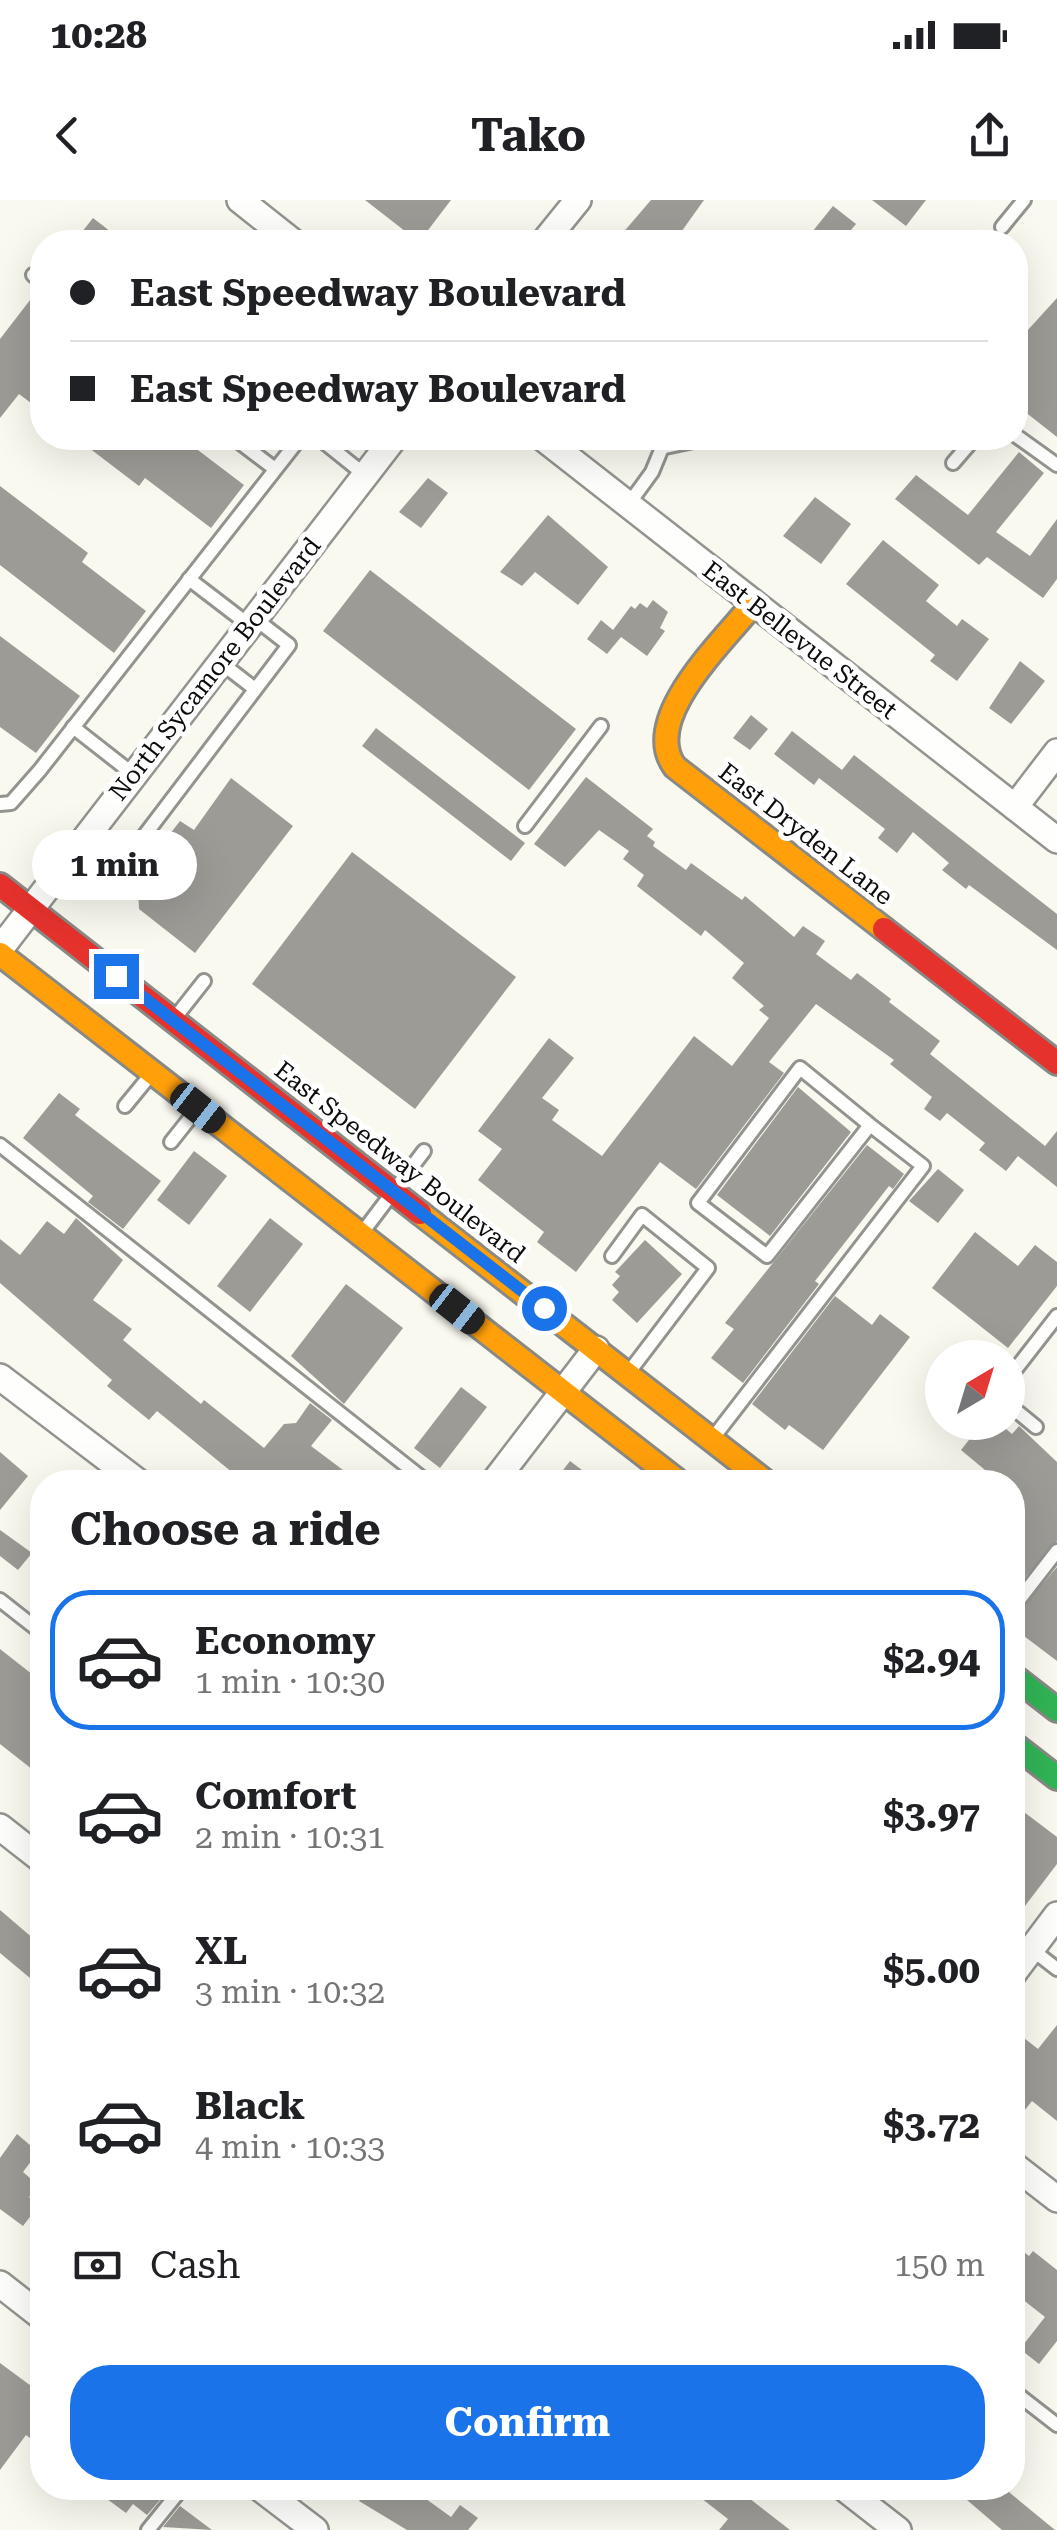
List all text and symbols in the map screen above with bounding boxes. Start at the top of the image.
text: 10:28 [50,13,147,57]
icon: back [40,108,95,163]
icon: share [962,108,1017,163]
text: Tako [471,109,586,162]
text: East Speedway Boulevard [130,271,626,315]
text: East Speedway Boulevard [130,367,626,411]
street label: North Sycamore Boulevard [103,532,327,806]
street label: East Bellevue Street [697,555,903,725]
street label: East Dryden Lane [713,757,899,911]
callout: 1 min [34,831,198,901]
text: 1 min [70,846,159,884]
route end [94,954,139,999]
street label: East Speedway Boulevard [269,1055,531,1269]
car [165,1078,231,1138]
car [424,1279,490,1339]
route start [522,1286,567,1331]
north arrow [925,1340,1025,1440]
map controls [925,1340,1025,1440]
text: Choose a ride [70,1503,381,1556]
icon: car [75,1615,165,1705]
text: Economy [195,1619,375,1663]
text: $2.94 [883,1638,980,1682]
text: 1 min · 10:30 [195,1663,385,1701]
icon: car [75,1770,165,1860]
text: Comfort [195,1774,356,1818]
text: $3.97 [883,1793,980,1837]
text: 2 min · 10:31 [195,1818,385,1856]
icon: car [75,1925,165,2015]
text: XL [195,1929,247,1973]
text: $5.00 [883,1948,980,1992]
text: 3 min · 10:32 [195,1973,385,2011]
icon: car [75,2080,165,2170]
text: Black [195,2084,305,2128]
text: $3.72 [883,2103,980,2147]
text: 4 min · 10:33 [195,2128,385,2166]
icon: cash [70,2238,125,2293]
text: Cash [150,2243,240,2287]
text: 150 m [894,2246,985,2284]
button: Confirm [70,2365,985,2480]

